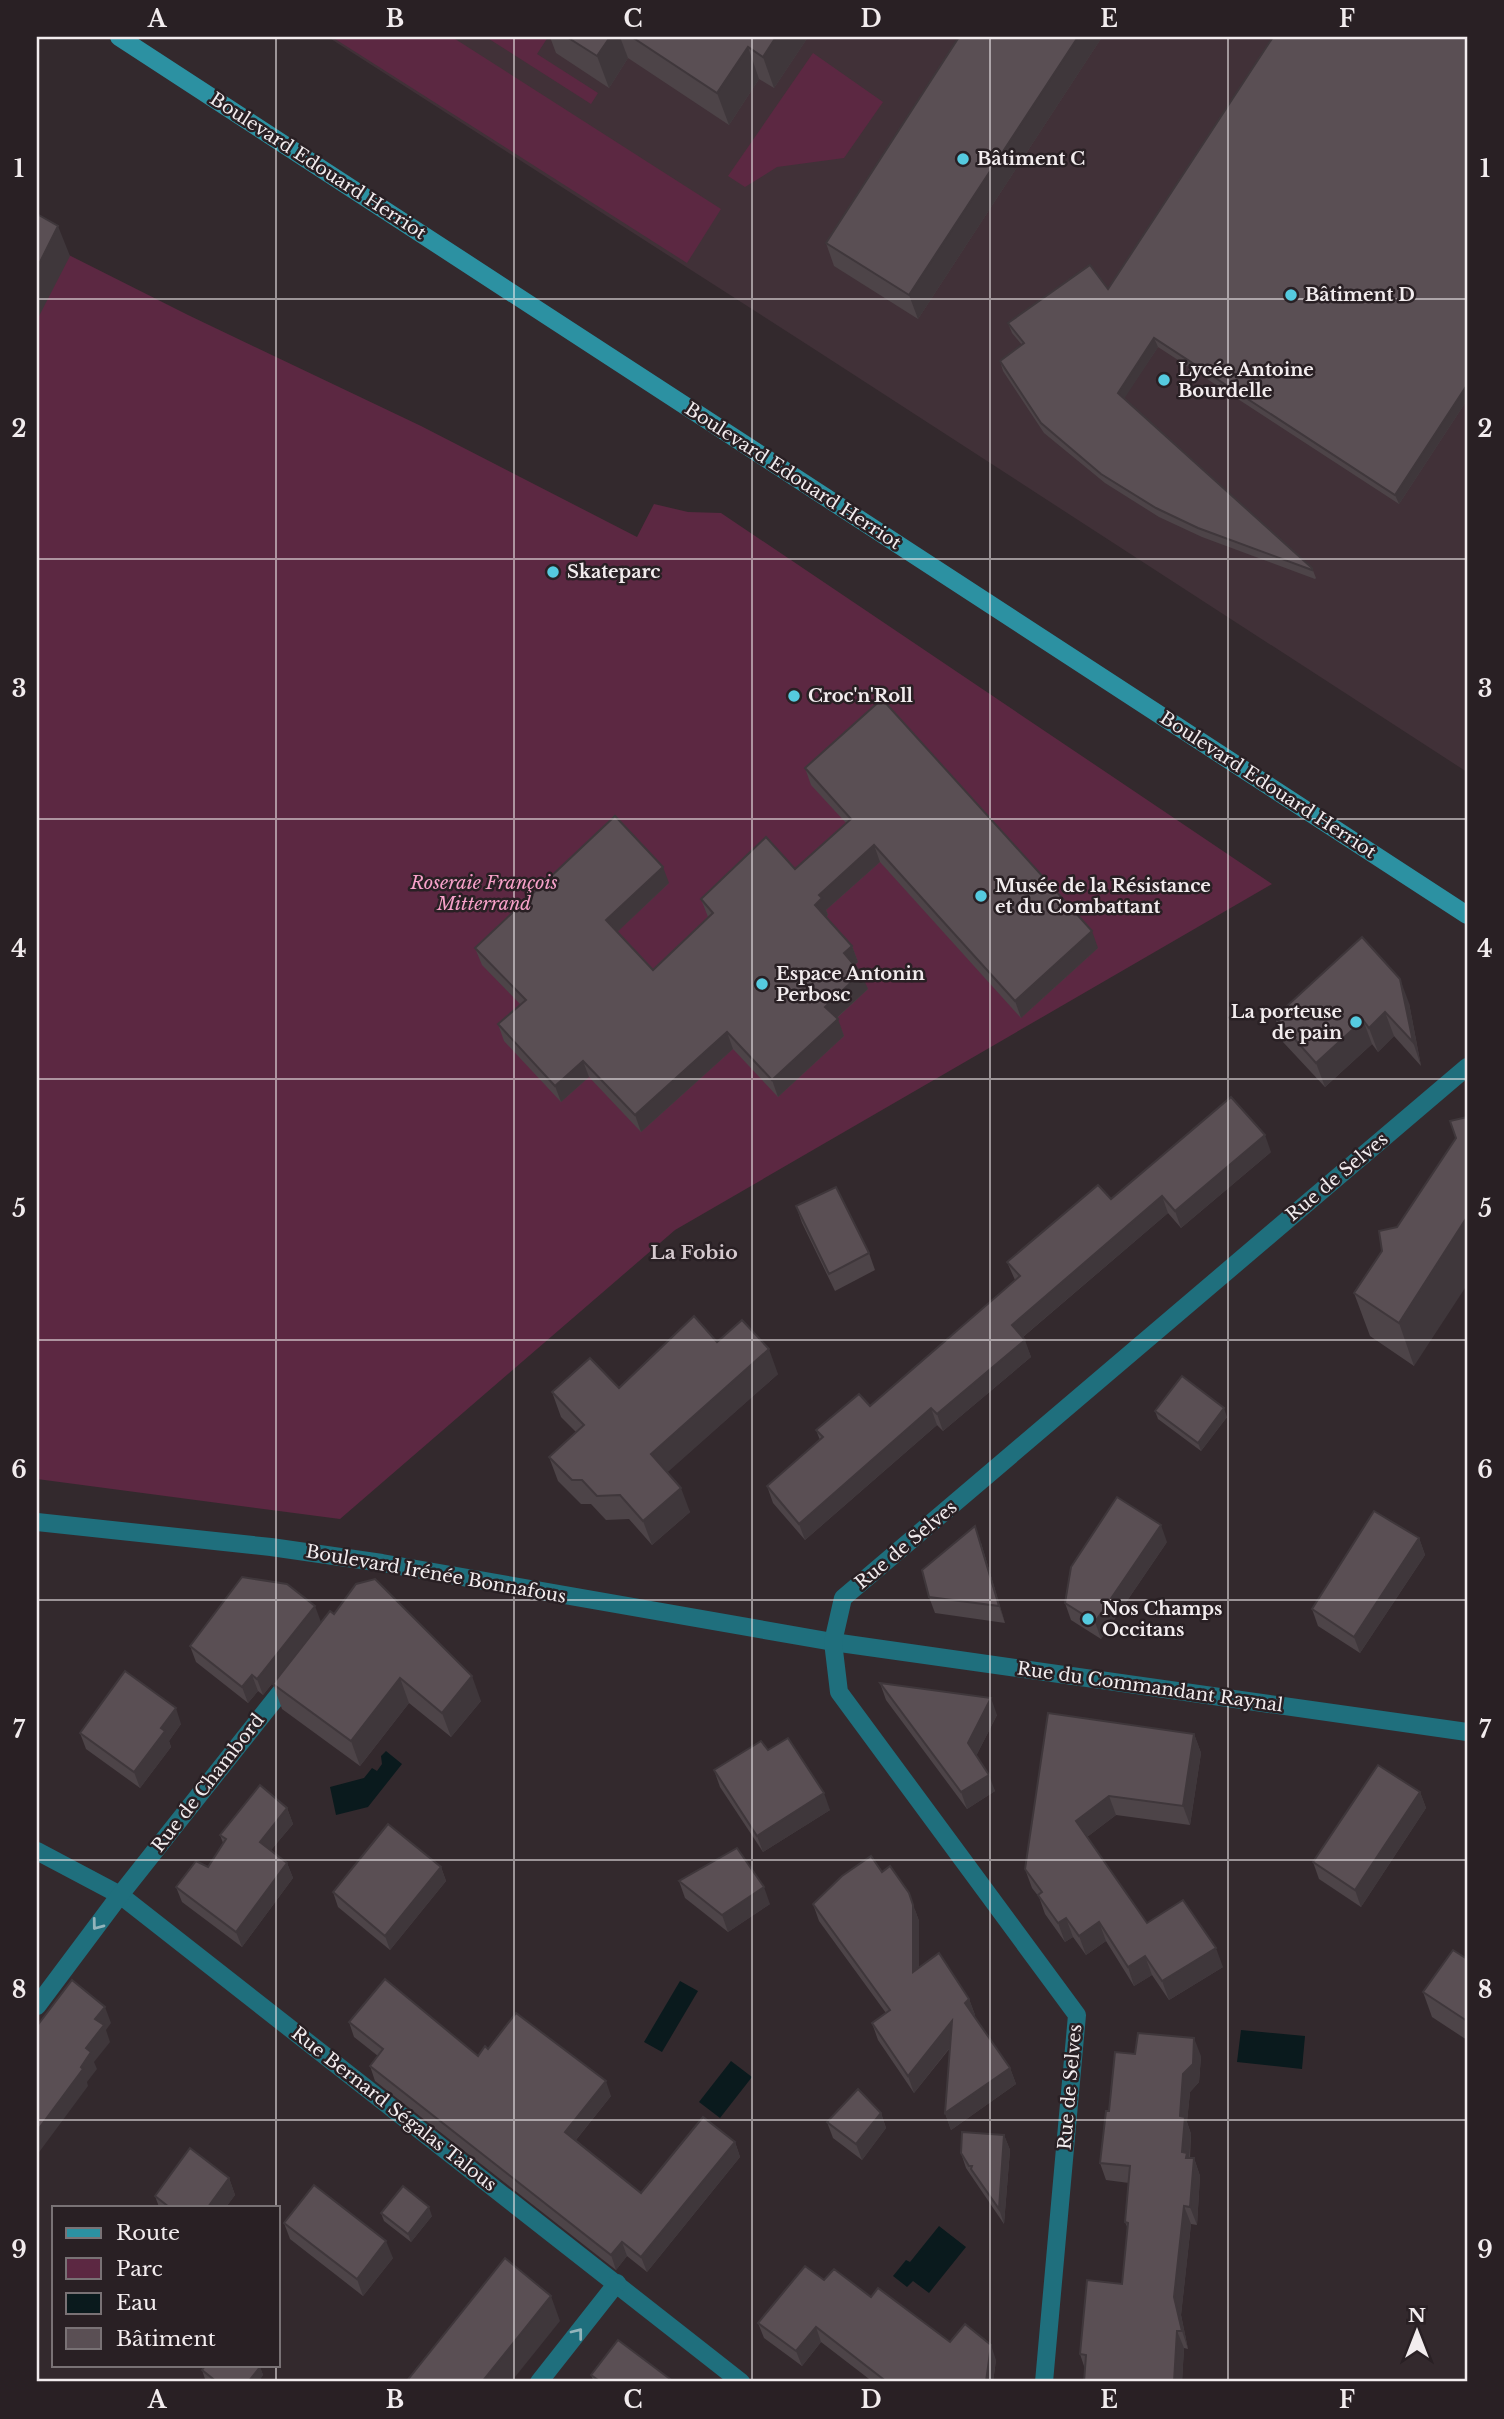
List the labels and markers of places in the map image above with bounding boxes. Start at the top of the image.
place label: Bâtiment C [977,148,1085,170]
marker: Bâtiment C [955,151,971,167]
place label: Bâtiment D [1305,284,1415,306]
marker: Bâtiment D [1283,287,1299,303]
place label: Lycée Antoine Bourdelle [1178,359,1314,402]
marker: Lycée Antoine Bourdelle [1156,372,1172,388]
place label: Skateparc [567,561,661,583]
marker: Skateparc [545,564,561,580]
place label: Croc'n'Roll [808,685,914,707]
marker: Croc'n'Roll [786,688,802,704]
place label: Musée de la Résistance et du Combattant [995,875,1211,918]
marker: Musée de la Résistance et du Combattant [973,888,989,904]
place label: Espace Antonin Perbosc [776,963,925,1006]
marker: Espace Antonin Perbosc [754,976,770,992]
place label: La porteuse de pain [1231,1001,1342,1044]
marker: La porteuse de pain [1348,1014,1364,1030]
place label: Nos Champs Occitans [1102,1598,1222,1641]
marker: Nos Champs Occitans [1080,1611,1096,1627]

